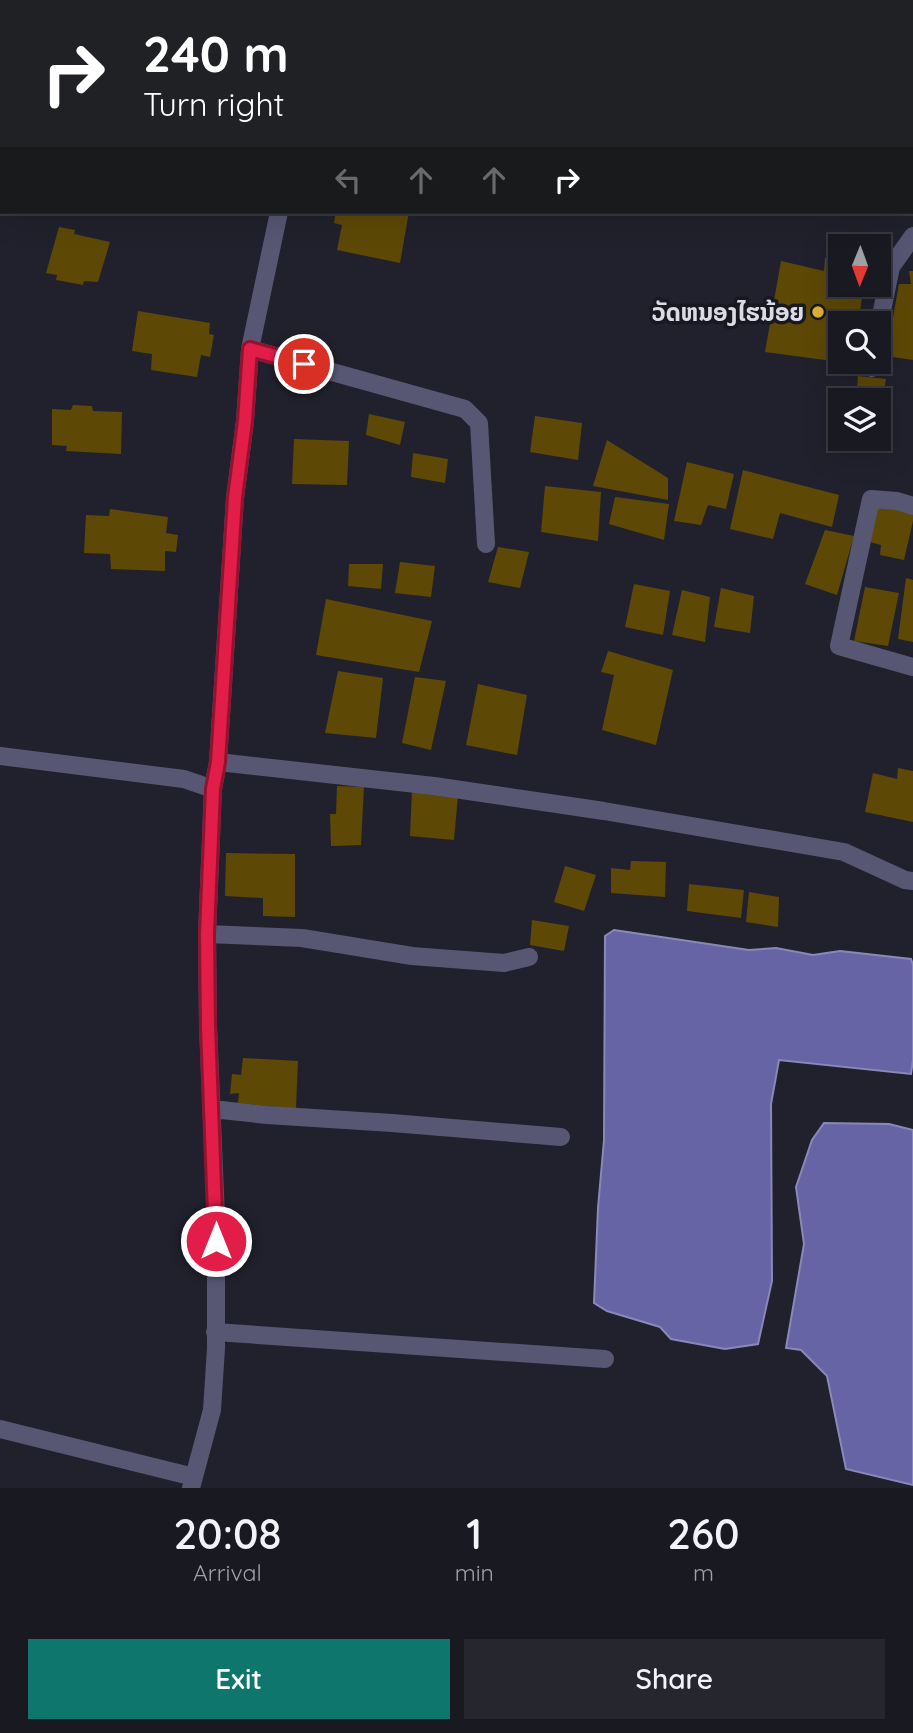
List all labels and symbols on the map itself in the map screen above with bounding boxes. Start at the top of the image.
north arrow [828,234,891,298]
place label: ວັດຫນອງໄຮນ້ອຍ [652,297,804,327]
marker: ວັດຫນອງໄຮນ້ອຍ [810,304,826,320]
pin [274,334,334,394]
position arrow [179,1204,253,1278]

